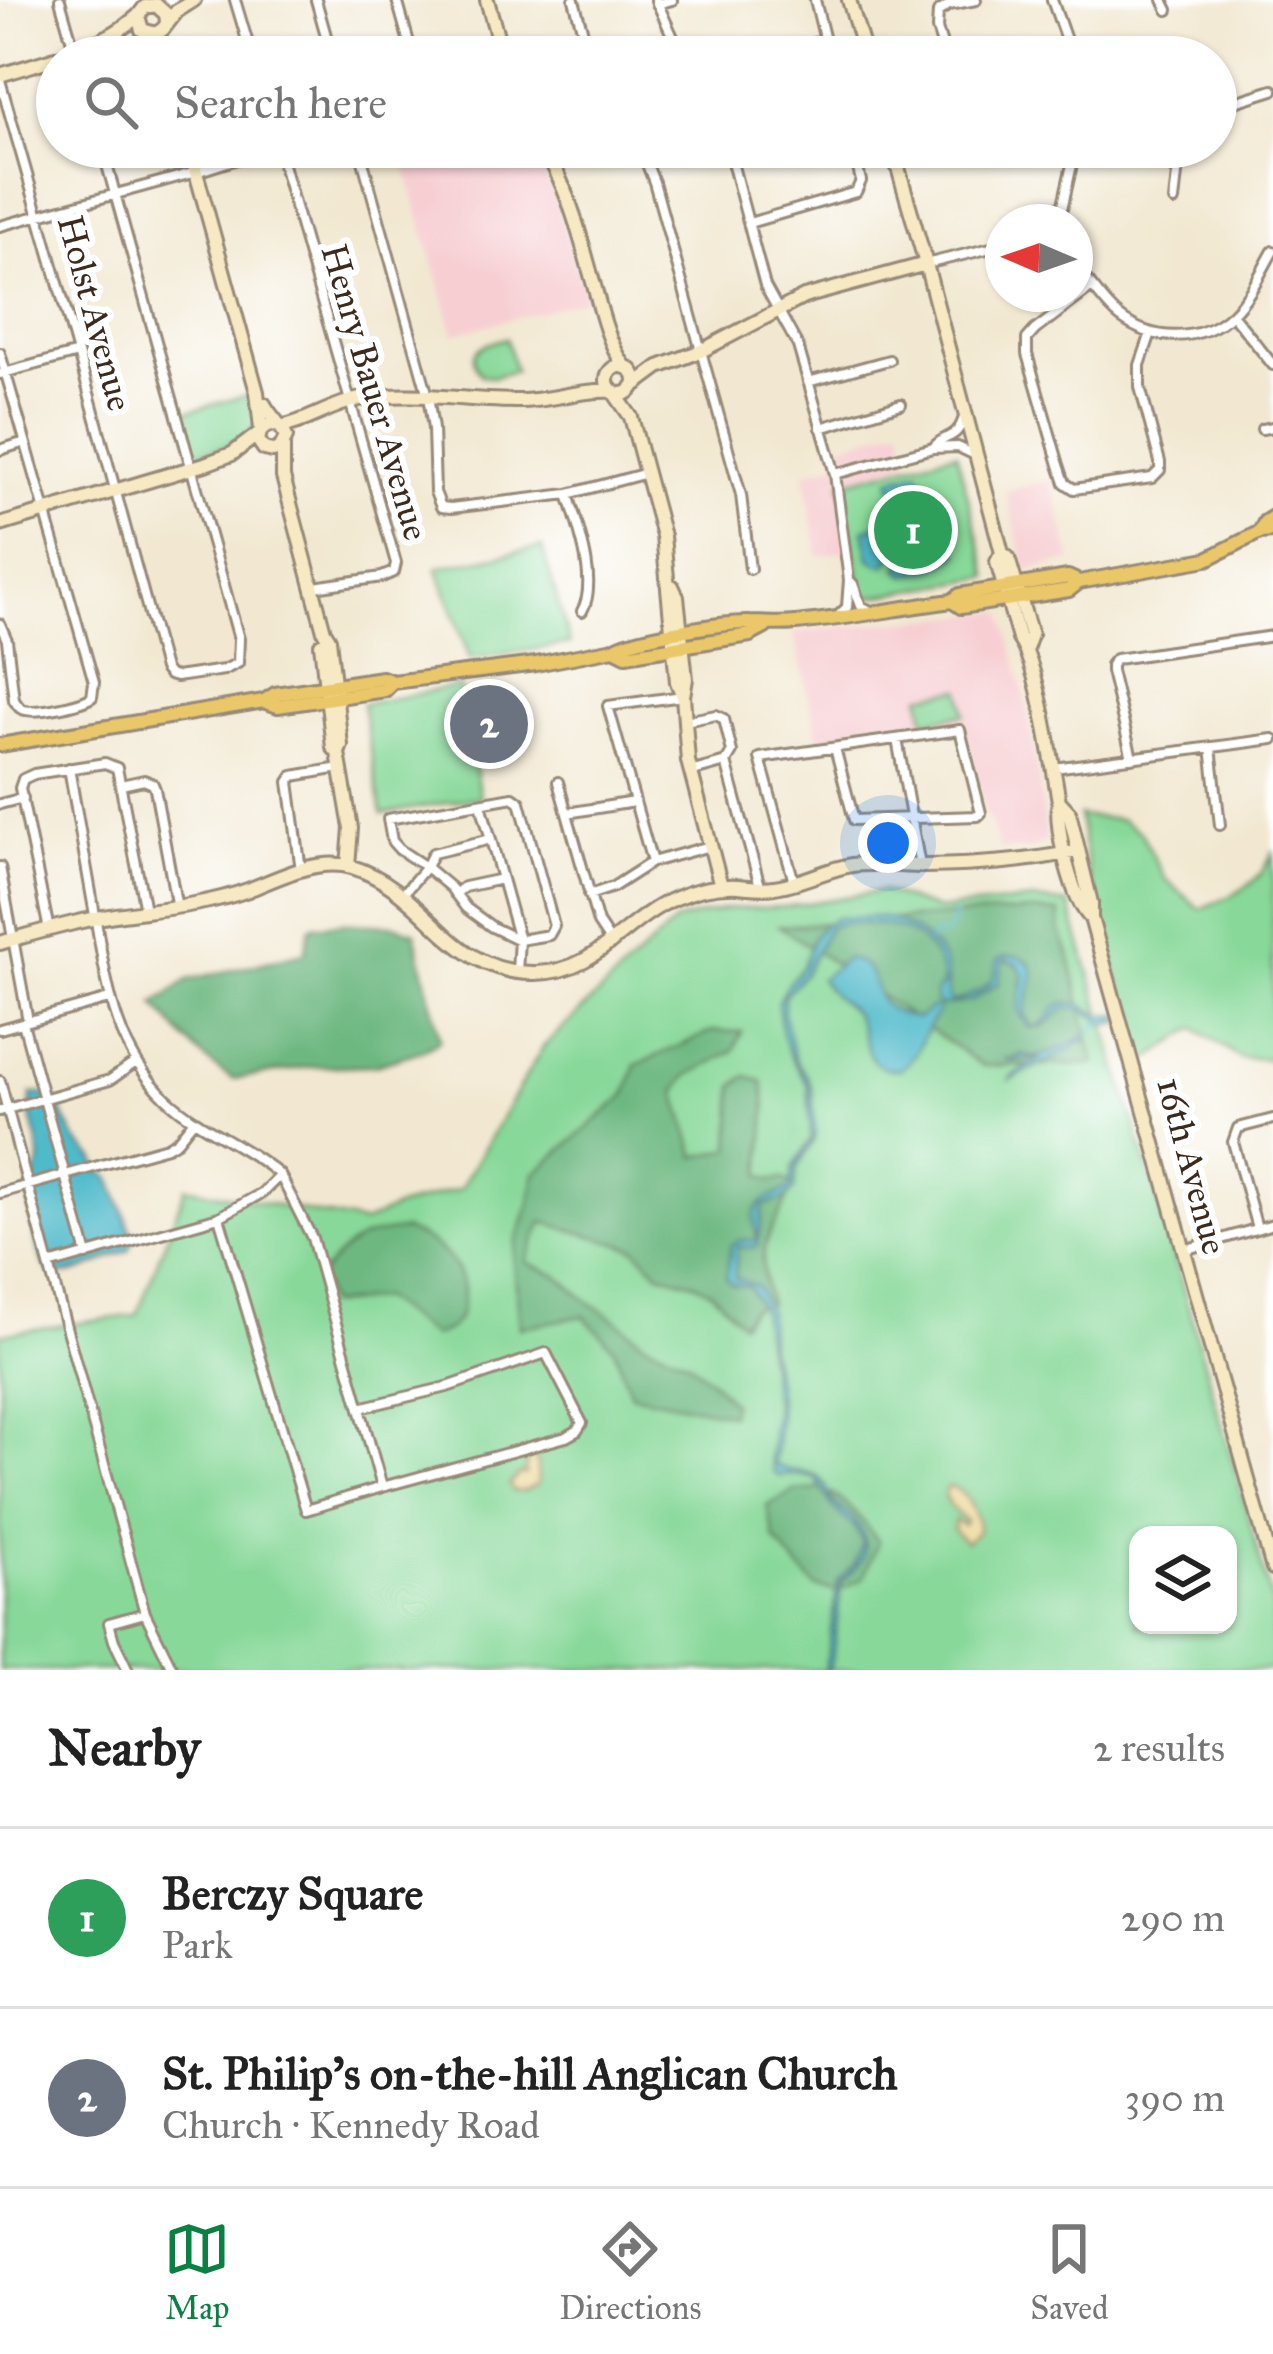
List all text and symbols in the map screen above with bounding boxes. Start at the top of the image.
search box [36,36,1237,168]
icon: search [78,69,144,135]
text: Search here [174,75,387,130]
north arrow [985,204,1093,312]
street label: Holst Avenue [48,211,142,415]
street label: Henry Bauer Avenue [312,239,438,545]
pin: 1 [874,485,952,575]
pin: 2 [450,679,528,769]
your location [858,813,918,873]
street label: 16th Avenue [1147,1073,1237,1259]
map controls [1129,1526,1237,1634]
button: layers [1129,1526,1237,1634]
text: Nearby [48,1717,200,1779]
text: 2 results [1093,1724,1225,1772]
text: Berczy Square [162,1866,423,1921]
text: 1 [79,1894,95,1942]
text: 290 m [1121,1894,1225,1942]
text: Park [162,1921,233,1969]
text: St. Philip's on-the-hill Anglican Church [162,2046,897,2101]
text: 2 [77,2074,97,2122]
text: 390 m [1125,2074,1225,2122]
text: Church · Kennedy Road [162,2101,540,2149]
tab: Map [164,2216,230,2328]
tab: Directions [559,2216,701,2328]
tab: Saved [1030,2216,1109,2328]

